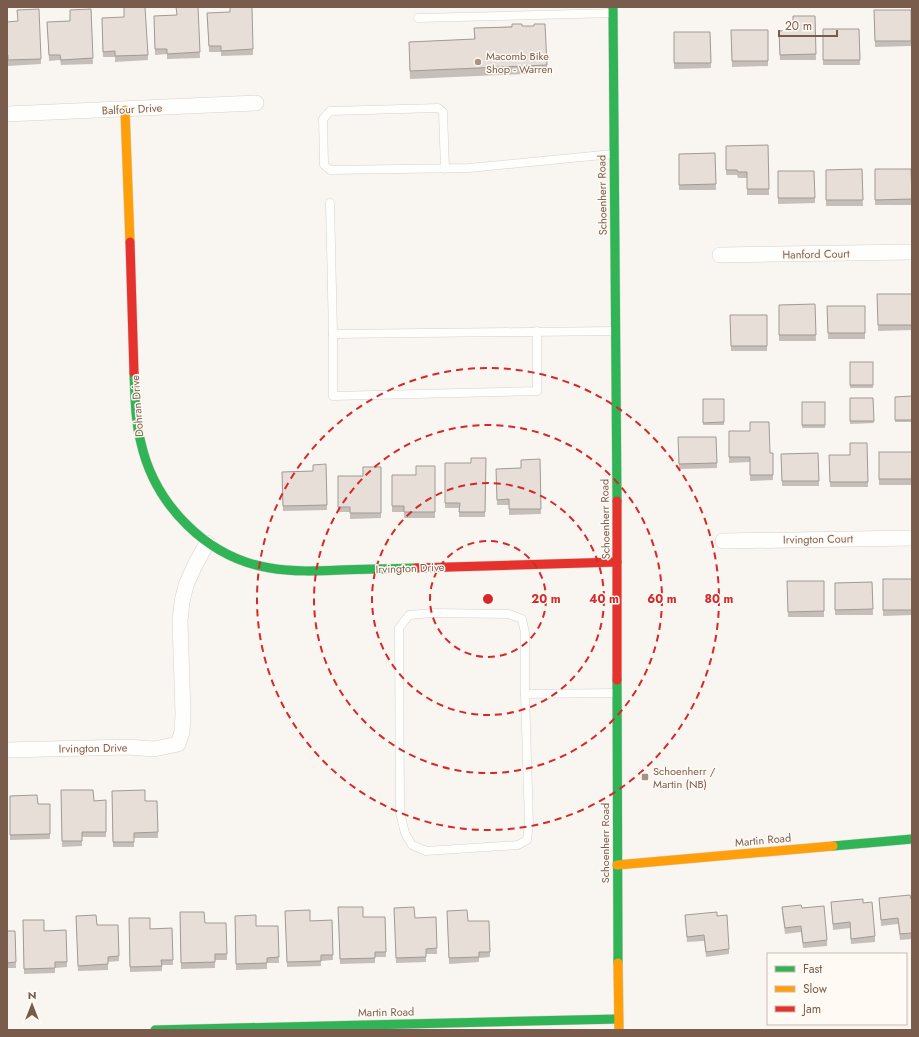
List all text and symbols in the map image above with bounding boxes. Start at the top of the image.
scale bar [779,12,837,38]
text: 20 m [785,17,812,35]
place label: Macomb Bike Shop - Warren [486,48,553,77]
marker: Macomb Bike Shop - Warren [473,57,483,67]
street label: Balfour Drive [101,99,163,119]
street label: Schoenherr Road [593,155,611,235]
street label: Hanford Court [782,245,850,263]
street label: Dohran Drive [127,374,147,437]
street label: Schoenherr Road [596,479,614,559]
street label: Irvington Court [783,530,853,548]
street label: Irvington Drive [375,559,445,577]
text: 20 m [531,590,561,608]
text: 40 m [589,590,619,608]
text: 60 m [647,590,677,608]
text: 80 m [705,590,734,608]
centre of rings [481,592,495,606]
street label: Irvington Drive [59,739,128,757]
place label: Schoenherr / Martin (NB) [653,763,716,792]
marker: Schoenherr / Martin (NB) [640,772,650,782]
street label: Schoenherr Road [597,803,613,883]
street label: Martin Road [734,830,792,850]
legend [767,953,907,1025]
text: Fast [803,960,822,978]
text: Slow [803,980,828,998]
north arrow [12,985,52,1025]
text: N [28,987,36,1003]
text: Jam [801,1000,821,1018]
street label: Martin Road [358,1004,414,1020]

